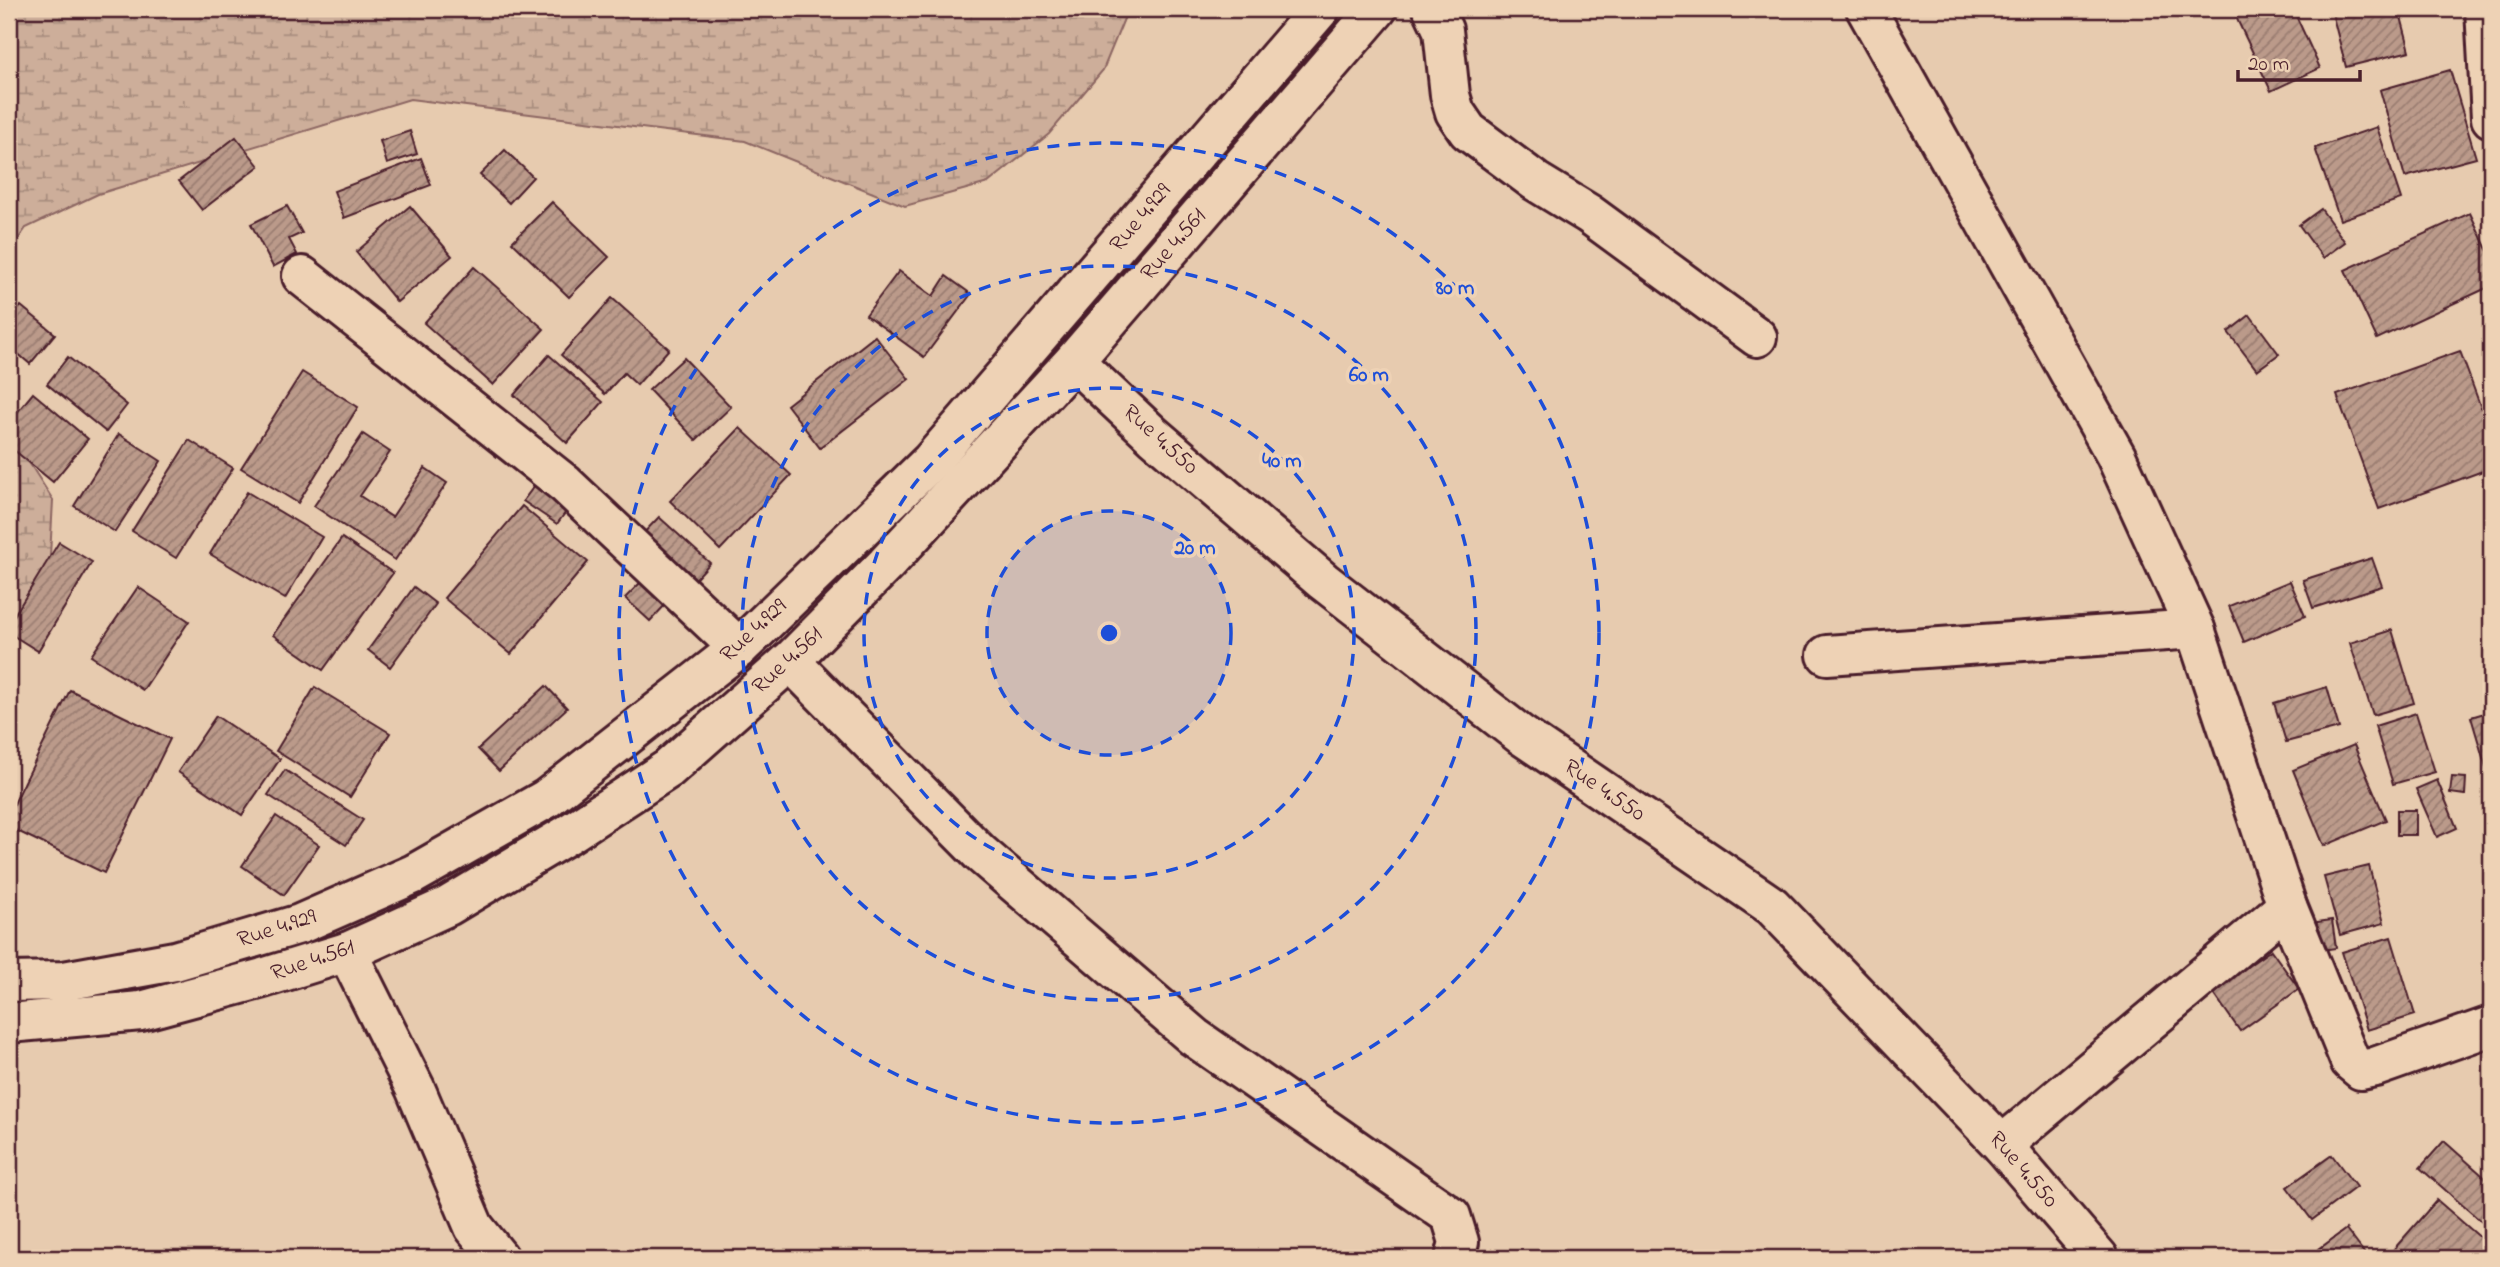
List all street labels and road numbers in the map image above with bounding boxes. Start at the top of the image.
street label: Rue 4.929 [1102,176,1180,260]
street label: Rue 4.561 [1133,201,1215,289]
street label: Rue 4.550 [1115,397,1205,483]
street label: Rue 4.929 [713,591,795,671]
street label: Rue 4.561 [745,619,831,703]
street label: Rue 4.550 [1557,752,1652,831]
street label: Rue 4.929 [233,901,321,957]
street label: Rue 4.561 [267,931,359,991]
street label: Rue 4.550 [1980,1124,2066,1216]

